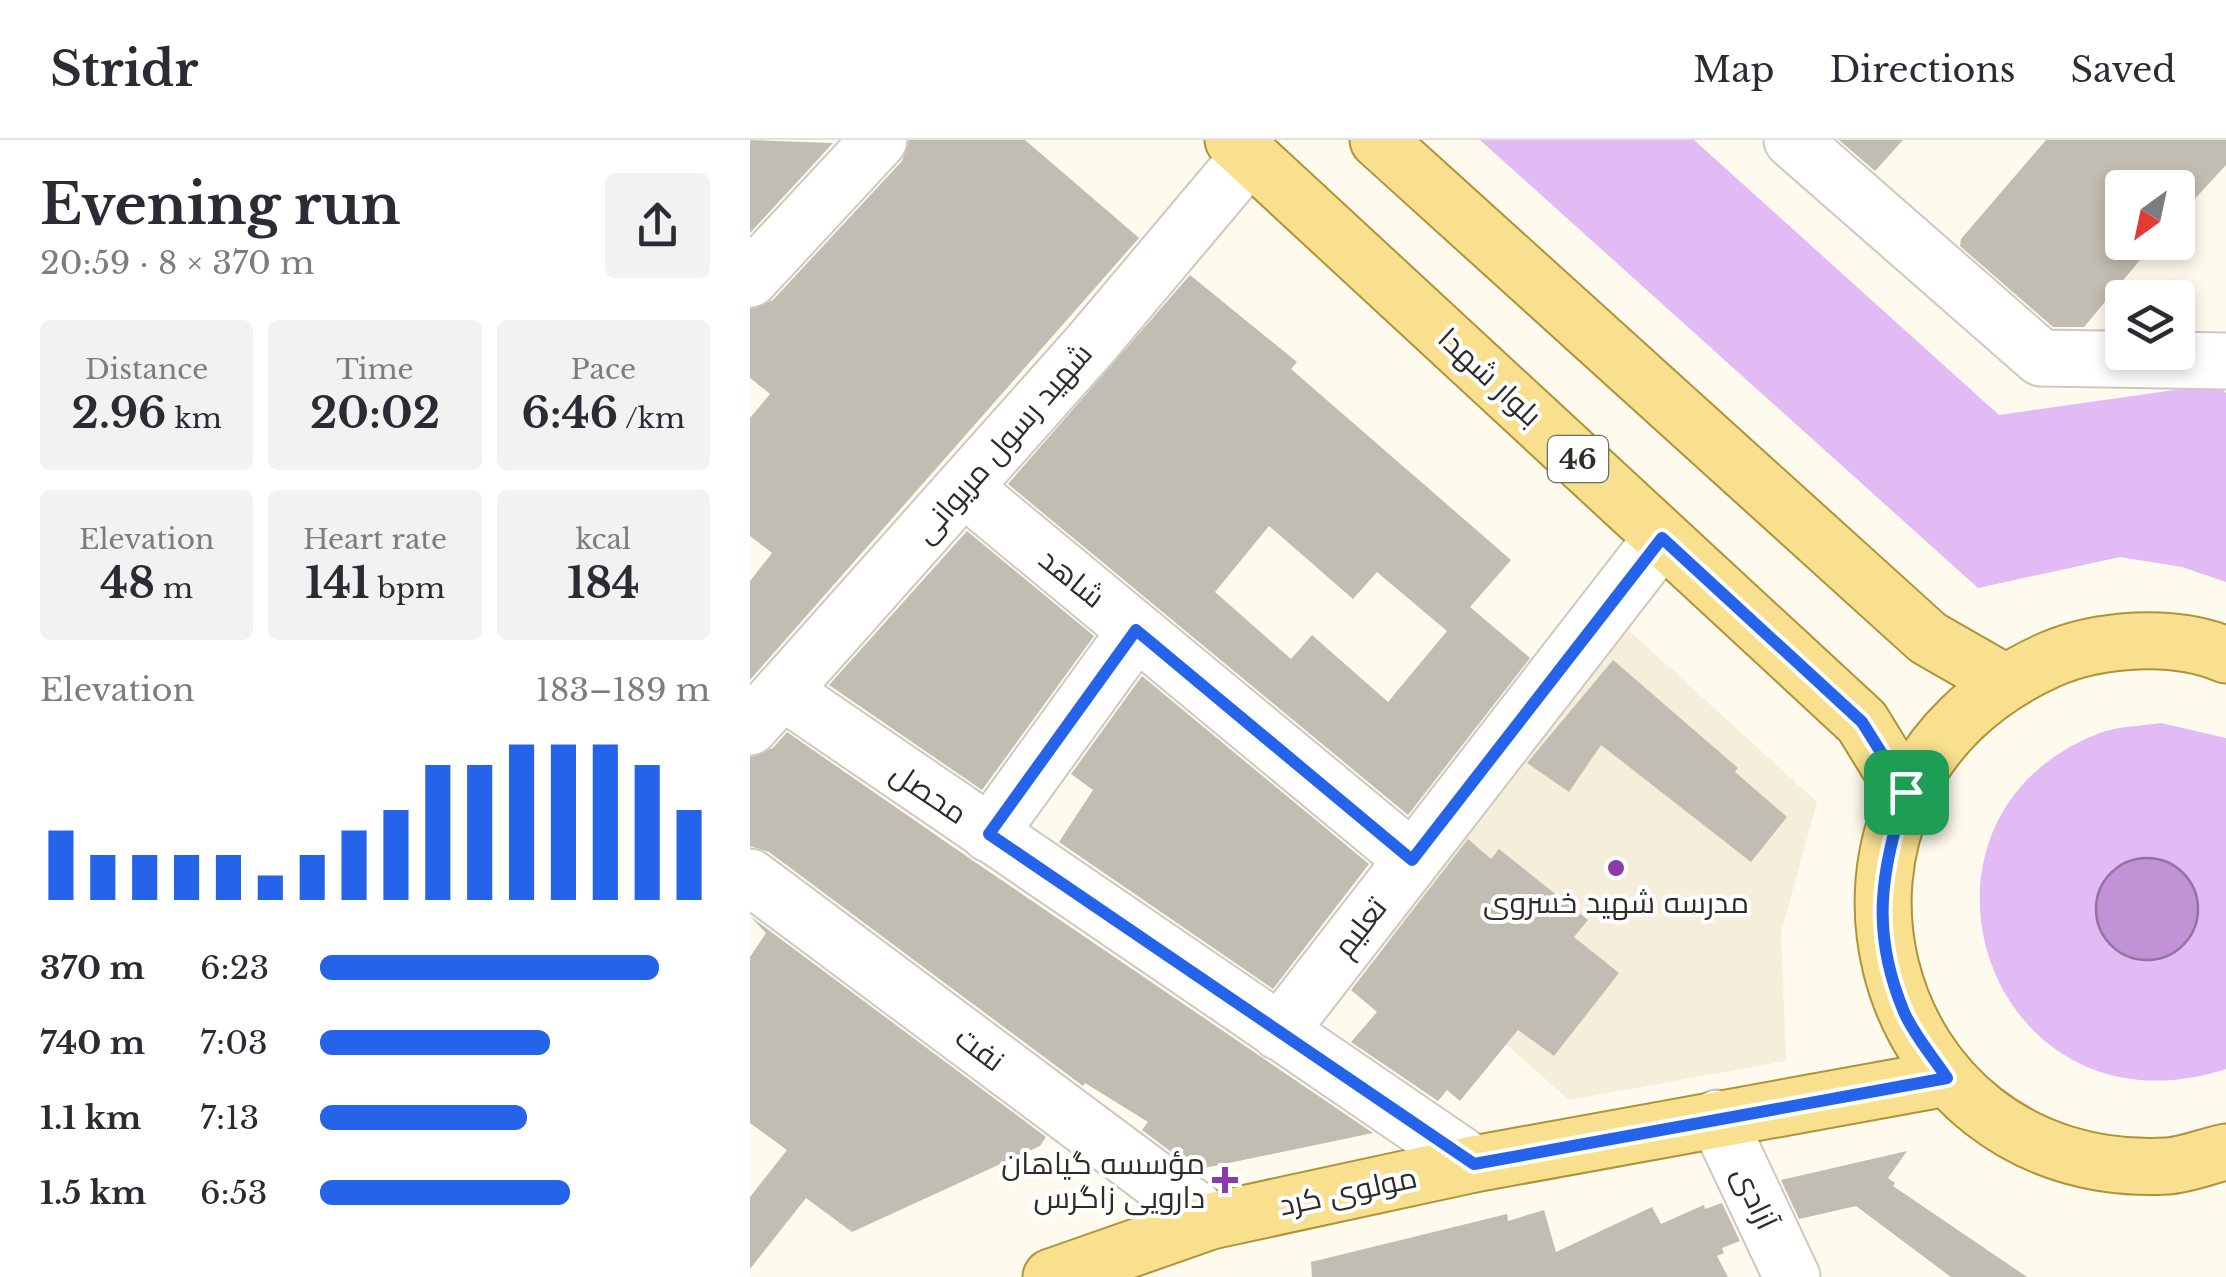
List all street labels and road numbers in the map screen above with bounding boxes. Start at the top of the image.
street label: بلوار شهدا [1431,320,1549,434]
street label: شهید رسول مریوانی [906,335,1100,551]
road number: 46 [1548,436,1608,482]
street label: شاهد [1032,540,1112,616]
street label: محصل [884,754,974,832]
street label: تعلیم [1325,890,1396,965]
street label: نفت [948,1019,1012,1079]
street label: مولوی کرد [1276,1158,1420,1224]
street label: آزادی [1724,1161,1786,1235]

